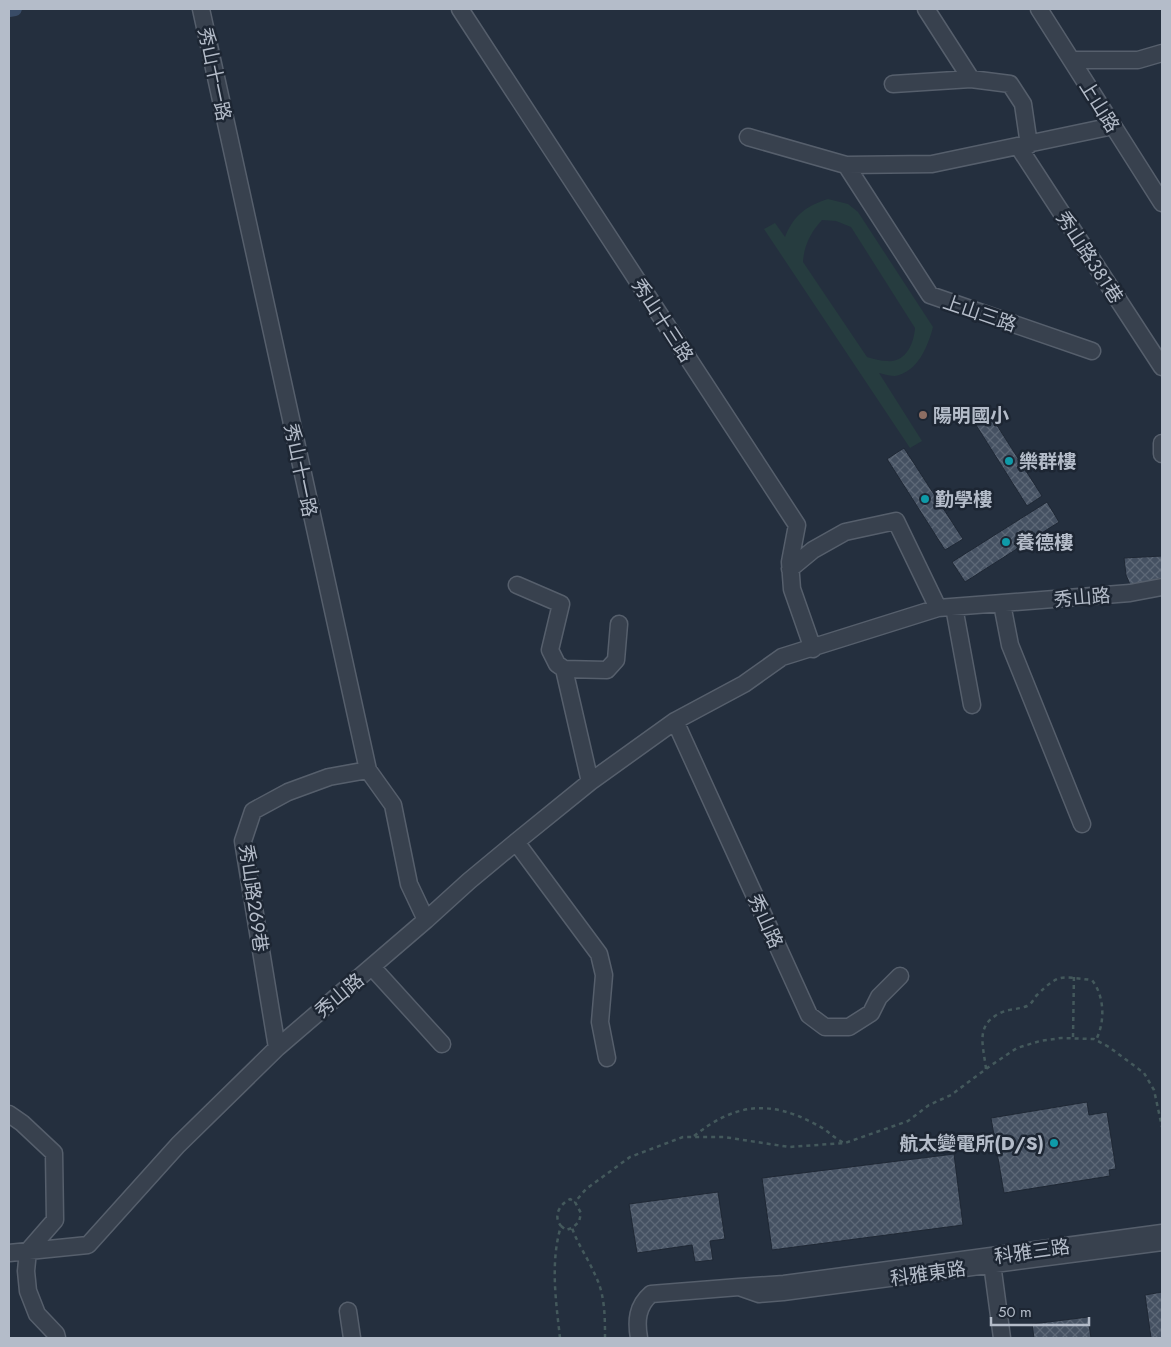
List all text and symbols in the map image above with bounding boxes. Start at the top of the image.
street label: 秀山十一路 [191,25,238,123]
street label: 上山路 [1073,75,1126,138]
street label: 秀山路381巷 [1050,206,1130,309]
street label: 秀山十三路 [625,273,700,367]
street label: 上山三路 [940,288,1020,339]
place label: 陽明國小 [933,402,1009,429]
marker: 陽明國小 [917,409,929,421]
street label: 秀山十一路 [277,421,324,519]
place label: 樂群樓 [1019,448,1076,475]
marker: 樂群樓 [1003,455,1015,467]
place label: 勤學樓 [935,486,992,513]
marker: 勤學樓 [919,493,931,505]
place label: 養德樓 [1016,529,1073,556]
marker: 養德樓 [1000,536,1012,548]
street label: 秀山路 [1052,582,1112,613]
street label: 秀山路269巷 [233,842,274,954]
street label: 秀山路 [742,890,789,953]
street label: 秀山路 [309,967,370,1024]
place label: 航太變電所(D/S) [899,1130,1044,1157]
marker: 航太變電所(D/S) [1048,1137,1060,1149]
street label: 科雅三路 [993,1233,1072,1270]
street label: 科雅東路 [889,1255,968,1292]
scale bar [991,1294,1088,1326]
text: 50 m [998,1301,1032,1323]

